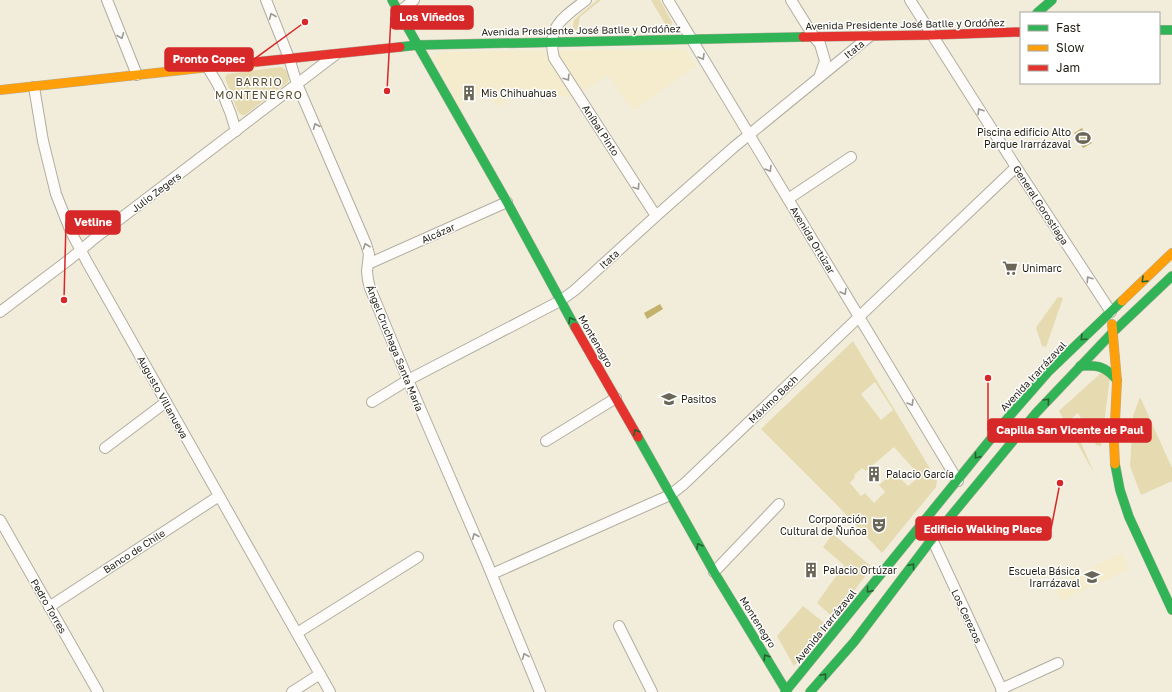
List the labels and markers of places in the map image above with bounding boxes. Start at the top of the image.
callout: Los Viñedos [391,6,473,29]
callout: Pronto Copec [165,48,253,71]
building icon: Mis Chihuahuas [460,84,478,102]
place label: Mis Chihuahuas [481,87,557,99]
place label: Piscina edificio Alto Parque Irarrázaval [977,126,1071,150]
sports icon: Piscina edificio Alto Parque Irarrázaval [1074,129,1092,147]
callout: Vetline [66,211,120,234]
supermarket icon: Unimarc [1001,259,1019,277]
place label: Unimarc [1022,262,1062,274]
school or university icon: Pasitos [660,390,678,408]
place label: Pasitos [681,393,716,405]
callout: Capilla San Vicente de Paul [988,419,1151,442]
building icon: Palacio García [865,465,883,483]
place label: Palacio García [886,468,954,480]
place label: Corporación Cultural de Ñuñoa [780,513,867,537]
theatre icon: Corporación Cultural de Ñuñoa [870,516,888,534]
callout: Edificio Walking Place [916,517,1051,540]
building icon: Palacio Ortúzar [802,561,820,579]
place label: Palacio Ortúzar [823,564,897,576]
place label: Escuela Básica Irarrázaval [1009,565,1080,589]
school or university icon: Escuela Básica Irarrázaval [1083,568,1101,586]

